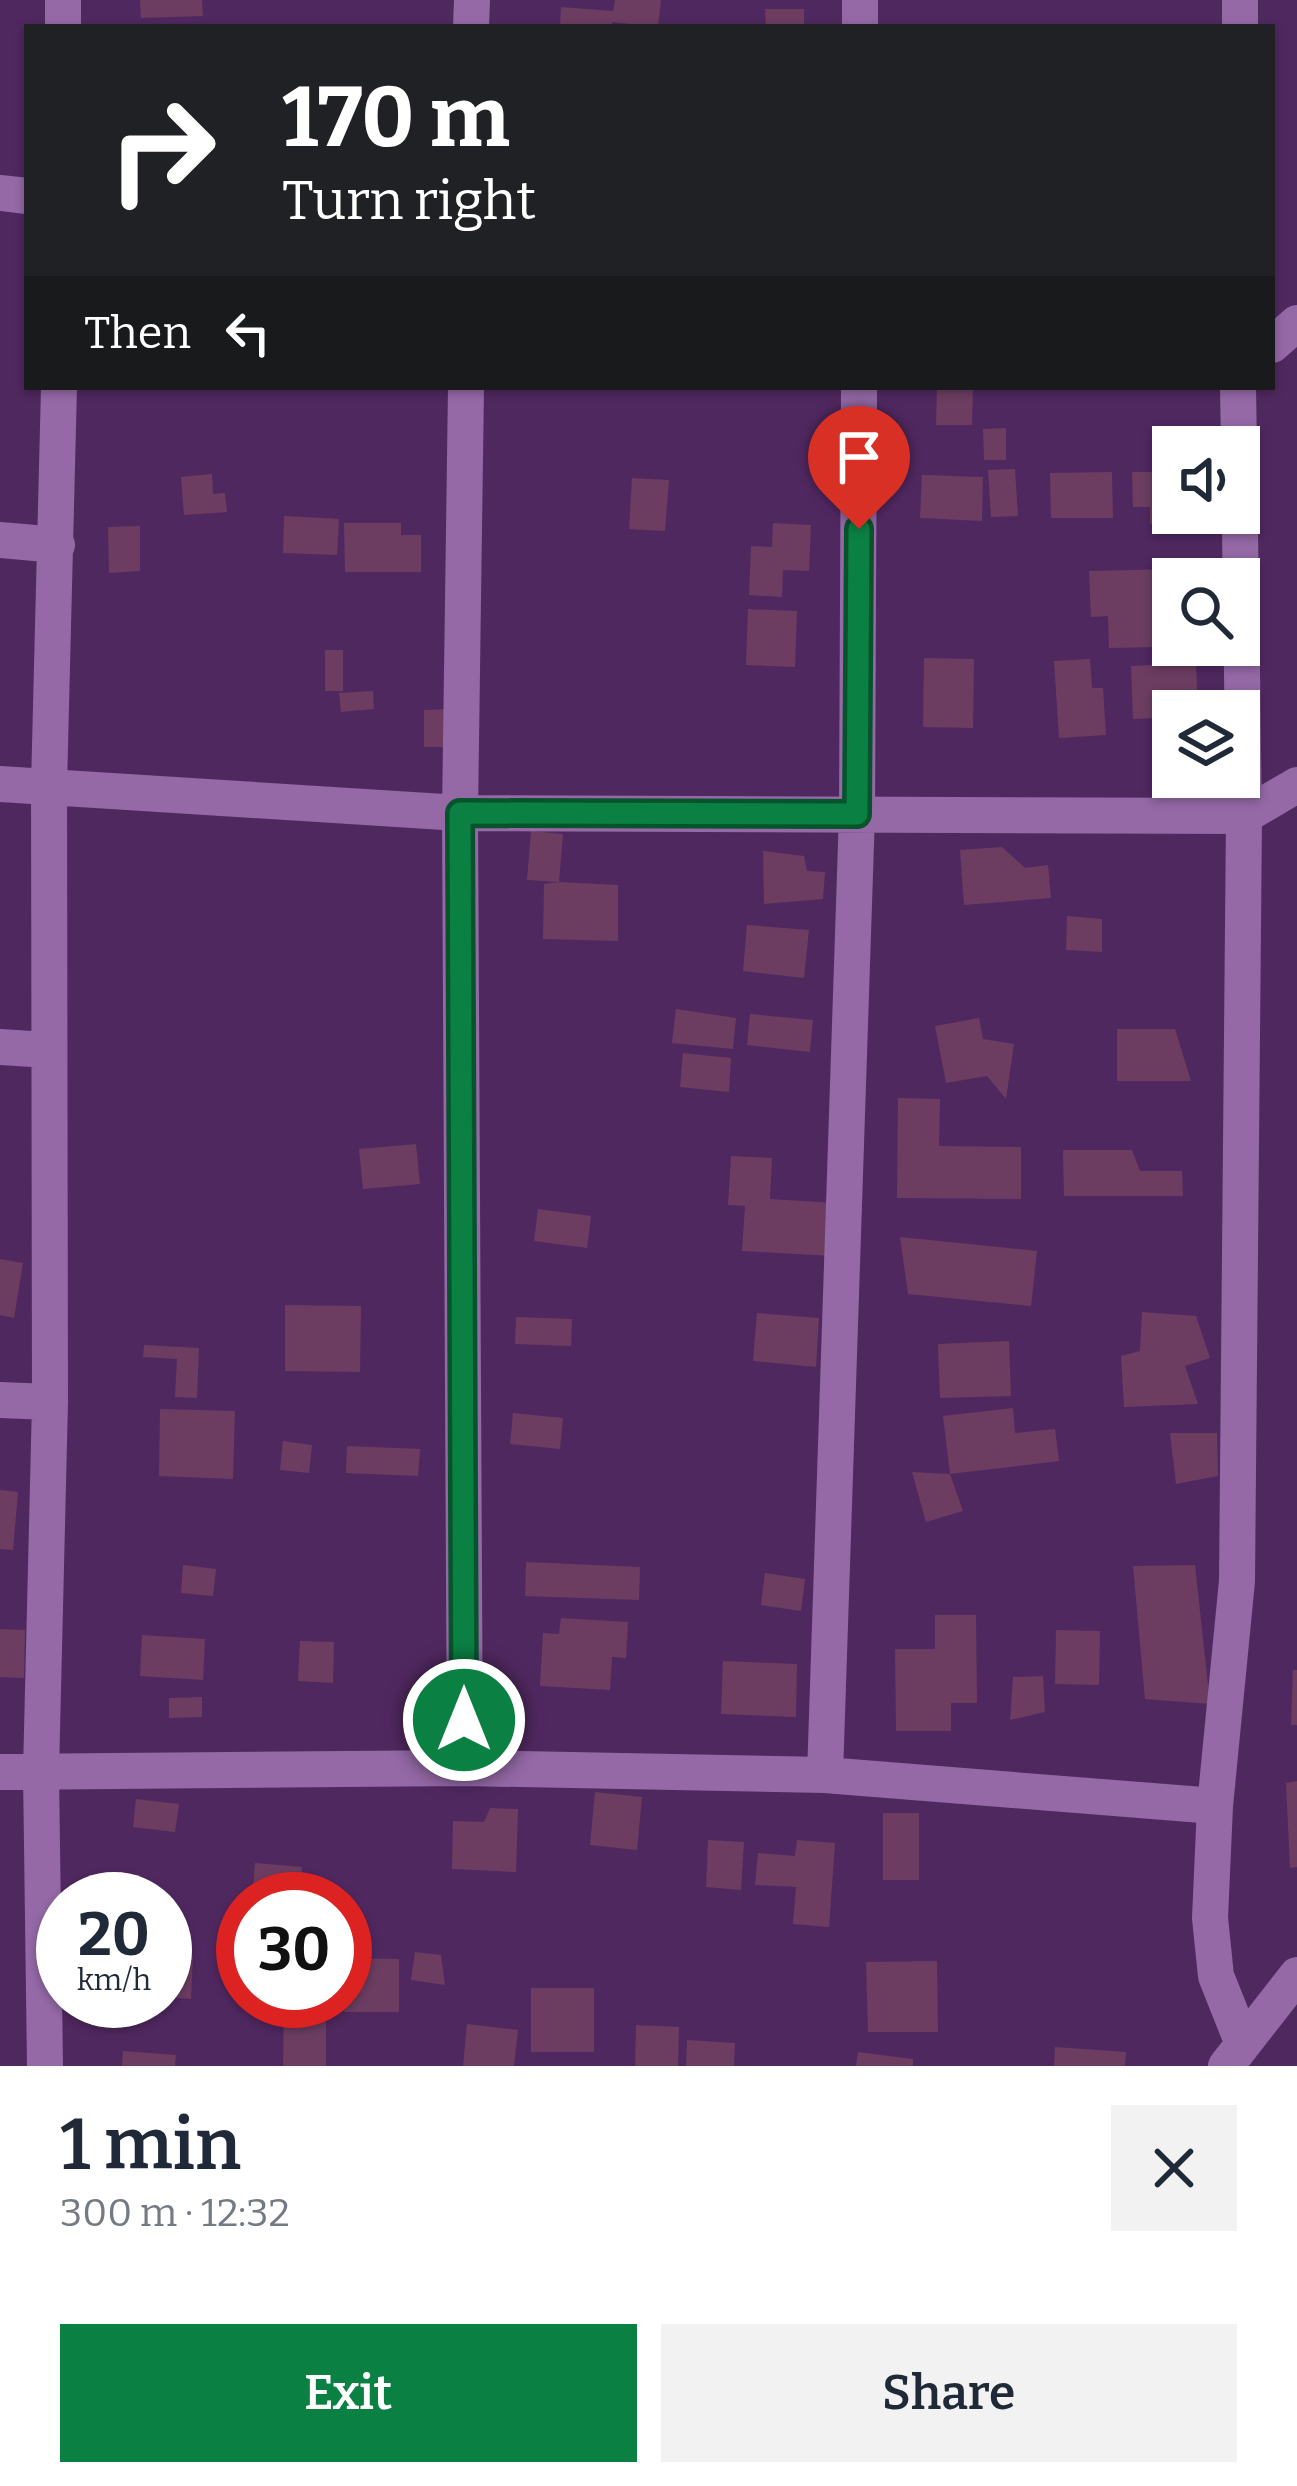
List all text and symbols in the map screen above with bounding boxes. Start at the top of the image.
text: 170 m [282,67,510,168]
icon: right [84,72,240,228]
text: Turn right [282,169,536,233]
icon: left [215,300,281,366]
text: Then [84,306,191,360]
pin [808,406,910,529]
icon: arrive [826,424,892,490]
map controls [1152,426,1260,798]
button: sound [1152,426,1260,534]
button: search [1152,558,1260,666]
button: layers [1152,690,1260,798]
position arrow [401,1657,527,1783]
speed limit sign: 30 [216,1872,372,2028]
text: 20 [78,1899,150,1971]
text: km/h [77,1962,151,1998]
text: 1 min [60,2102,241,2188]
button: close [1111,2105,1237,2231]
text: 300 m · 12:32 [60,2190,290,2236]
button: Exit [60,2324,637,2462]
button: Share [661,2324,1237,2462]

